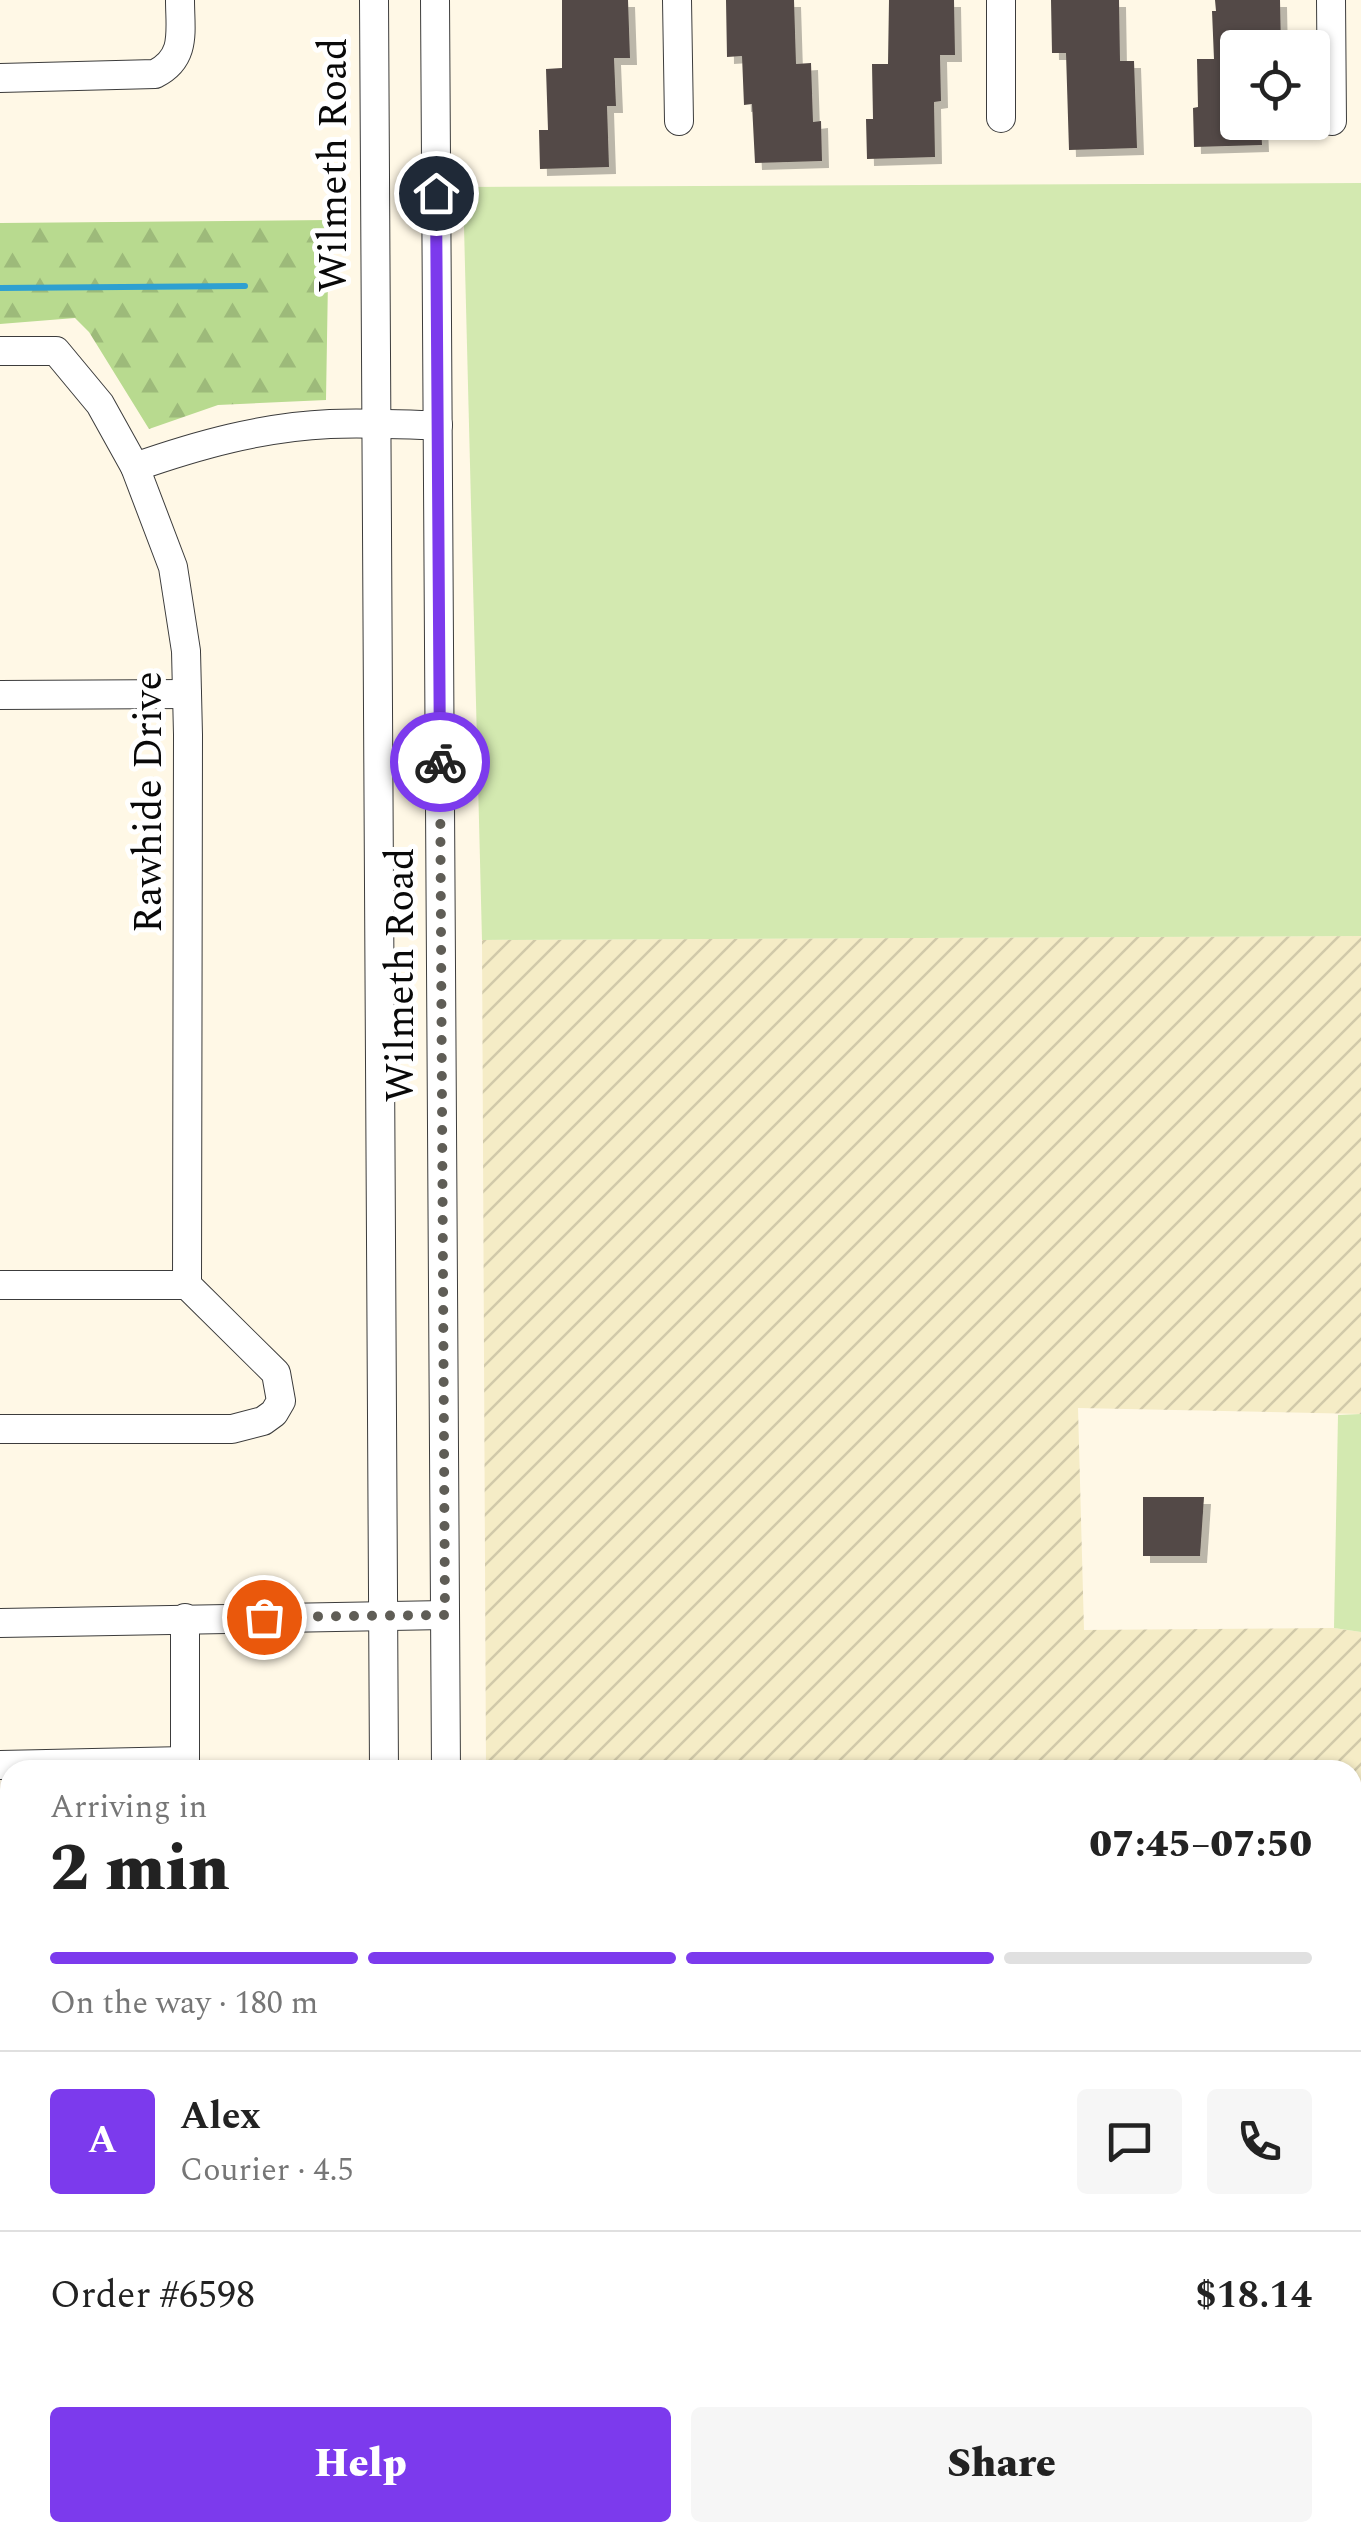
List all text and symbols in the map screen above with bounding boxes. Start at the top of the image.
map controls [1220,30,1330,140]
button: locate [1220,30,1330,140]
street label: Wilmeth Road [304,38,365,292]
pin [394,151,479,236]
icon: home [409,166,464,221]
street label: Rawhide Drive [119,671,180,933]
courier [390,712,490,812]
icon: bike [413,735,468,790]
street label: Wilmeth Road [371,848,432,1102]
pin [222,1575,307,1660]
icon: bag [237,1590,292,1645]
text: Arriving in [50,1783,207,1832]
text: 07:45–07:50 [1089,1816,1312,1874]
text: 2 min [50,1820,230,1919]
text: On the way · 180 m [50,1979,318,2028]
text: Alex [180,2088,261,2146]
button: chat [1077,2089,1182,2194]
button: phone [1207,2089,1312,2194]
text: A [88,2112,117,2170]
text: Courier · 4.5 [180,2146,353,2195]
text: Order #6598 [50,2267,255,2325]
text: $18.14 [1195,2267,1312,2325]
button: Help [50,2407,671,2522]
button: Share [691,2407,1312,2522]

